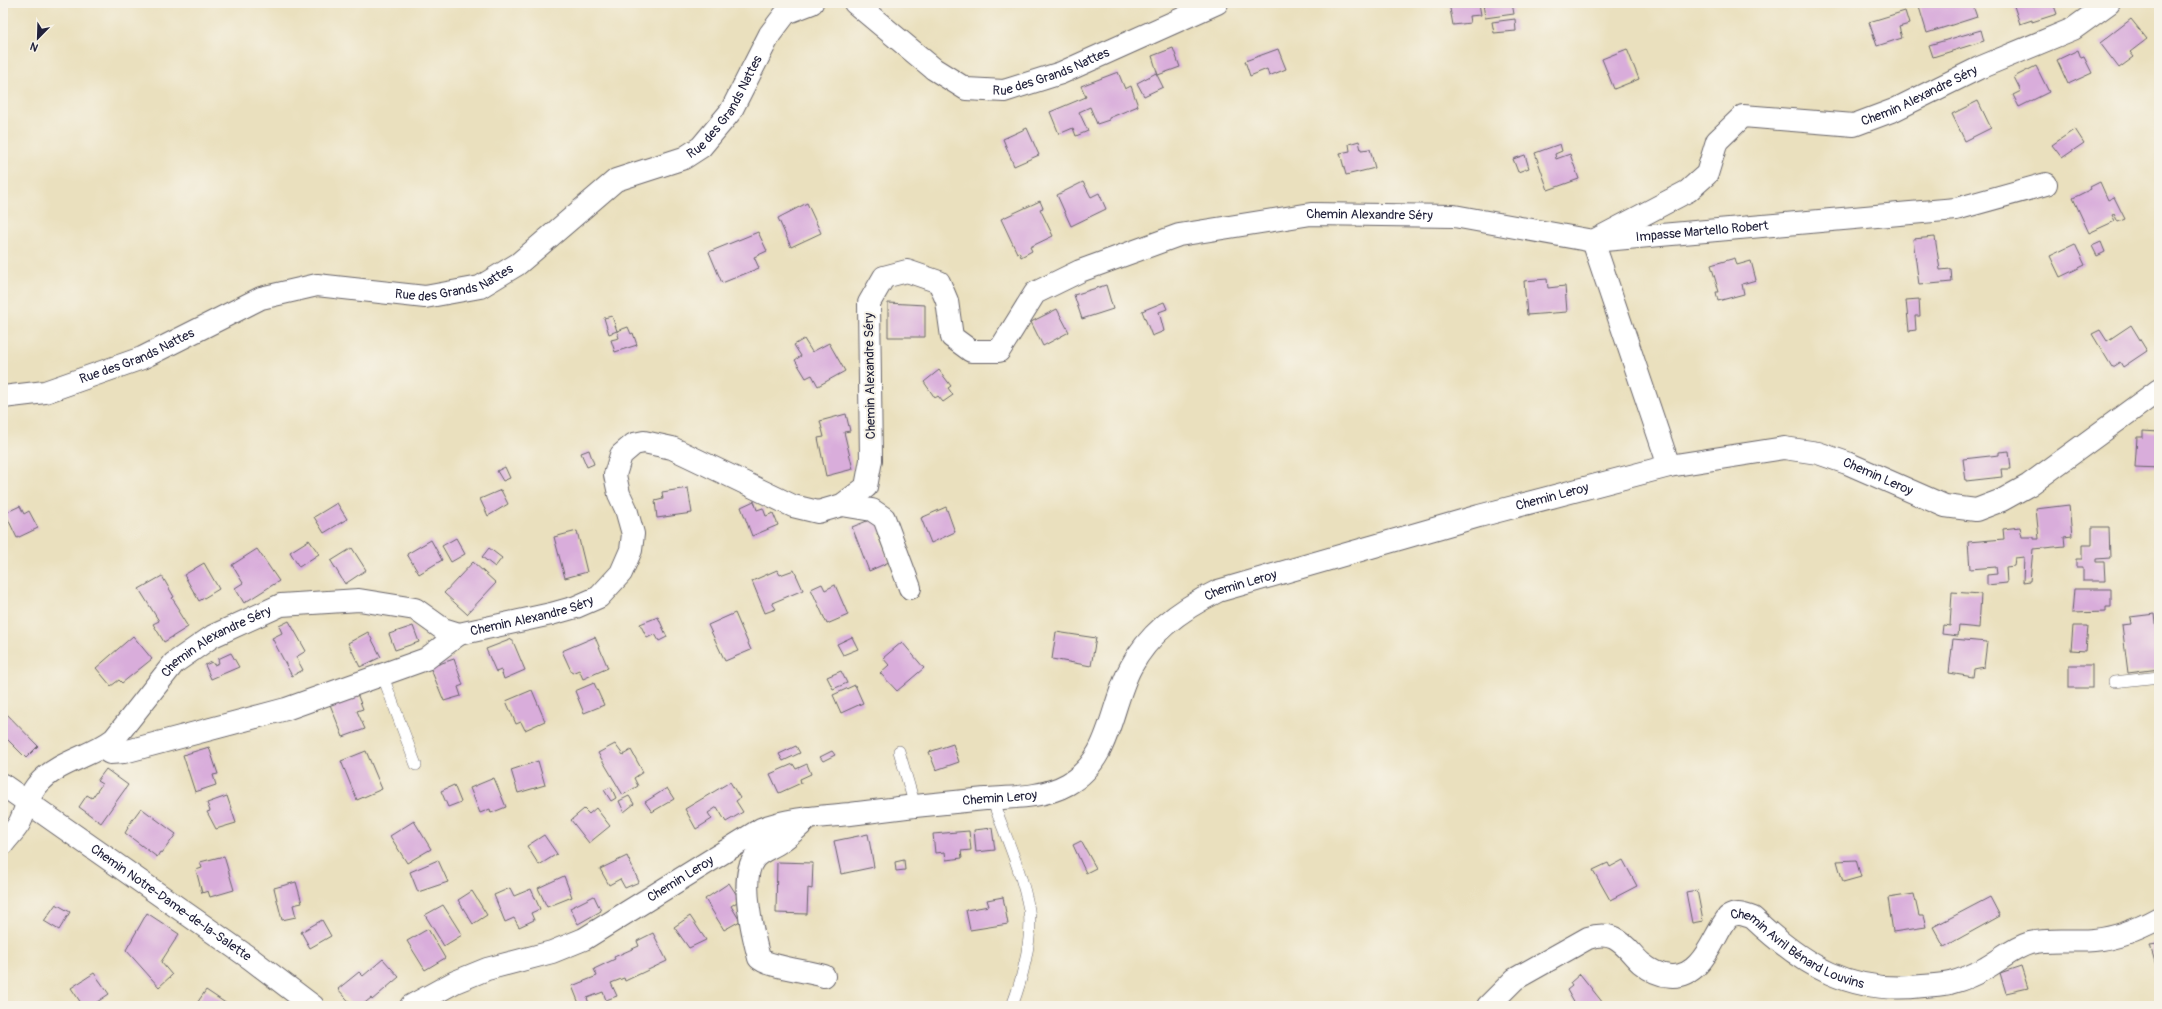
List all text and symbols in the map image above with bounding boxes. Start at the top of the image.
north arrow [18,18,58,58]
text: N [28,39,40,54]
street label: Rue des Grands Nattes [992,44,1112,99]
street label: Rue des Grands Nattes [684,53,766,162]
street label: Chemin Alexandre Séry [1859,62,1981,130]
street label: Chemin Alexandre Séry [1305,206,1433,224]
street label: Impasse Martello Robert [1635,217,1770,245]
street label: Rue des Grands Nattes [394,261,516,305]
street label: Chemin Alexandre Séry [861,312,879,439]
street label: Rue des Grands Nattes [77,325,197,387]
street label: Chemin Leroy [1840,454,1916,499]
street label: Chemin Leroy [1514,479,1591,514]
street label: Chemin Leroy [1202,566,1279,605]
street label: Chemin Alexandre Séry [469,592,596,639]
street label: Chemin Alexandre Séry [158,602,274,681]
street label: Chemin Leroy [962,787,1039,809]
street label: Chemin Notre-Dame-de-la-Salette [87,841,255,965]
street label: Chemin Leroy [644,852,717,906]
street label: Chemin Avril Bénard Louvins [1729,906,1866,992]

